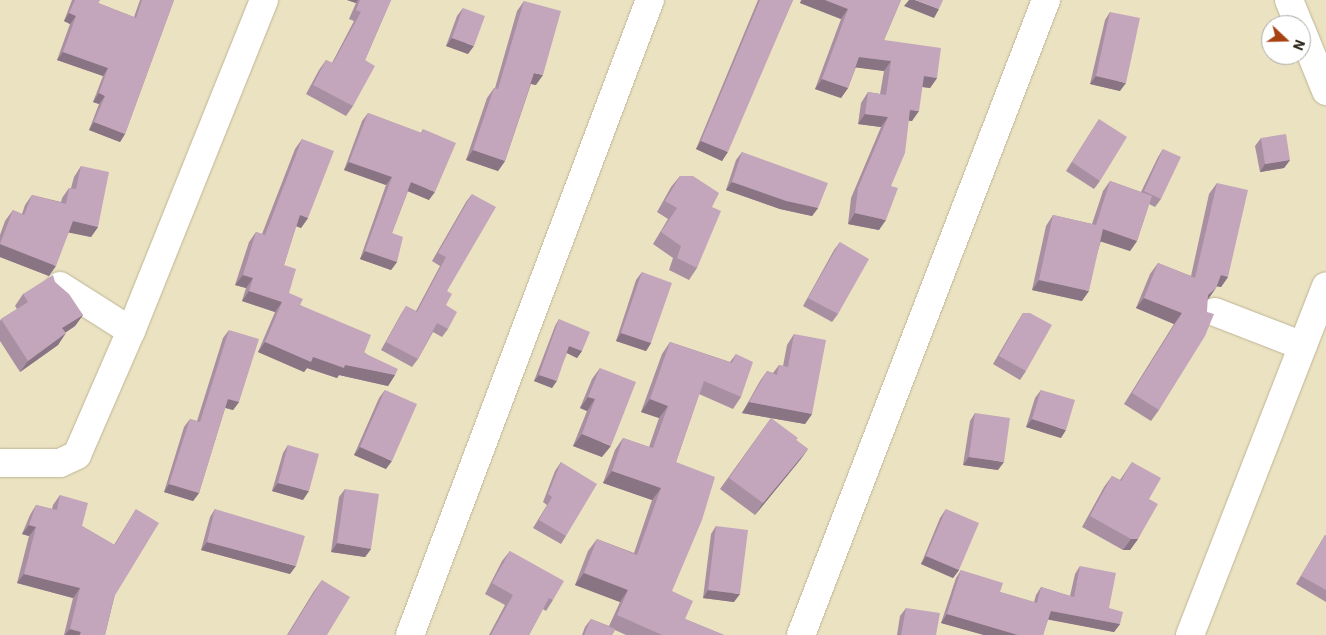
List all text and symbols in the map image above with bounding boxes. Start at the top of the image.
north arrow [1261,15,1311,65]
text: N [1289,37,1309,53]

